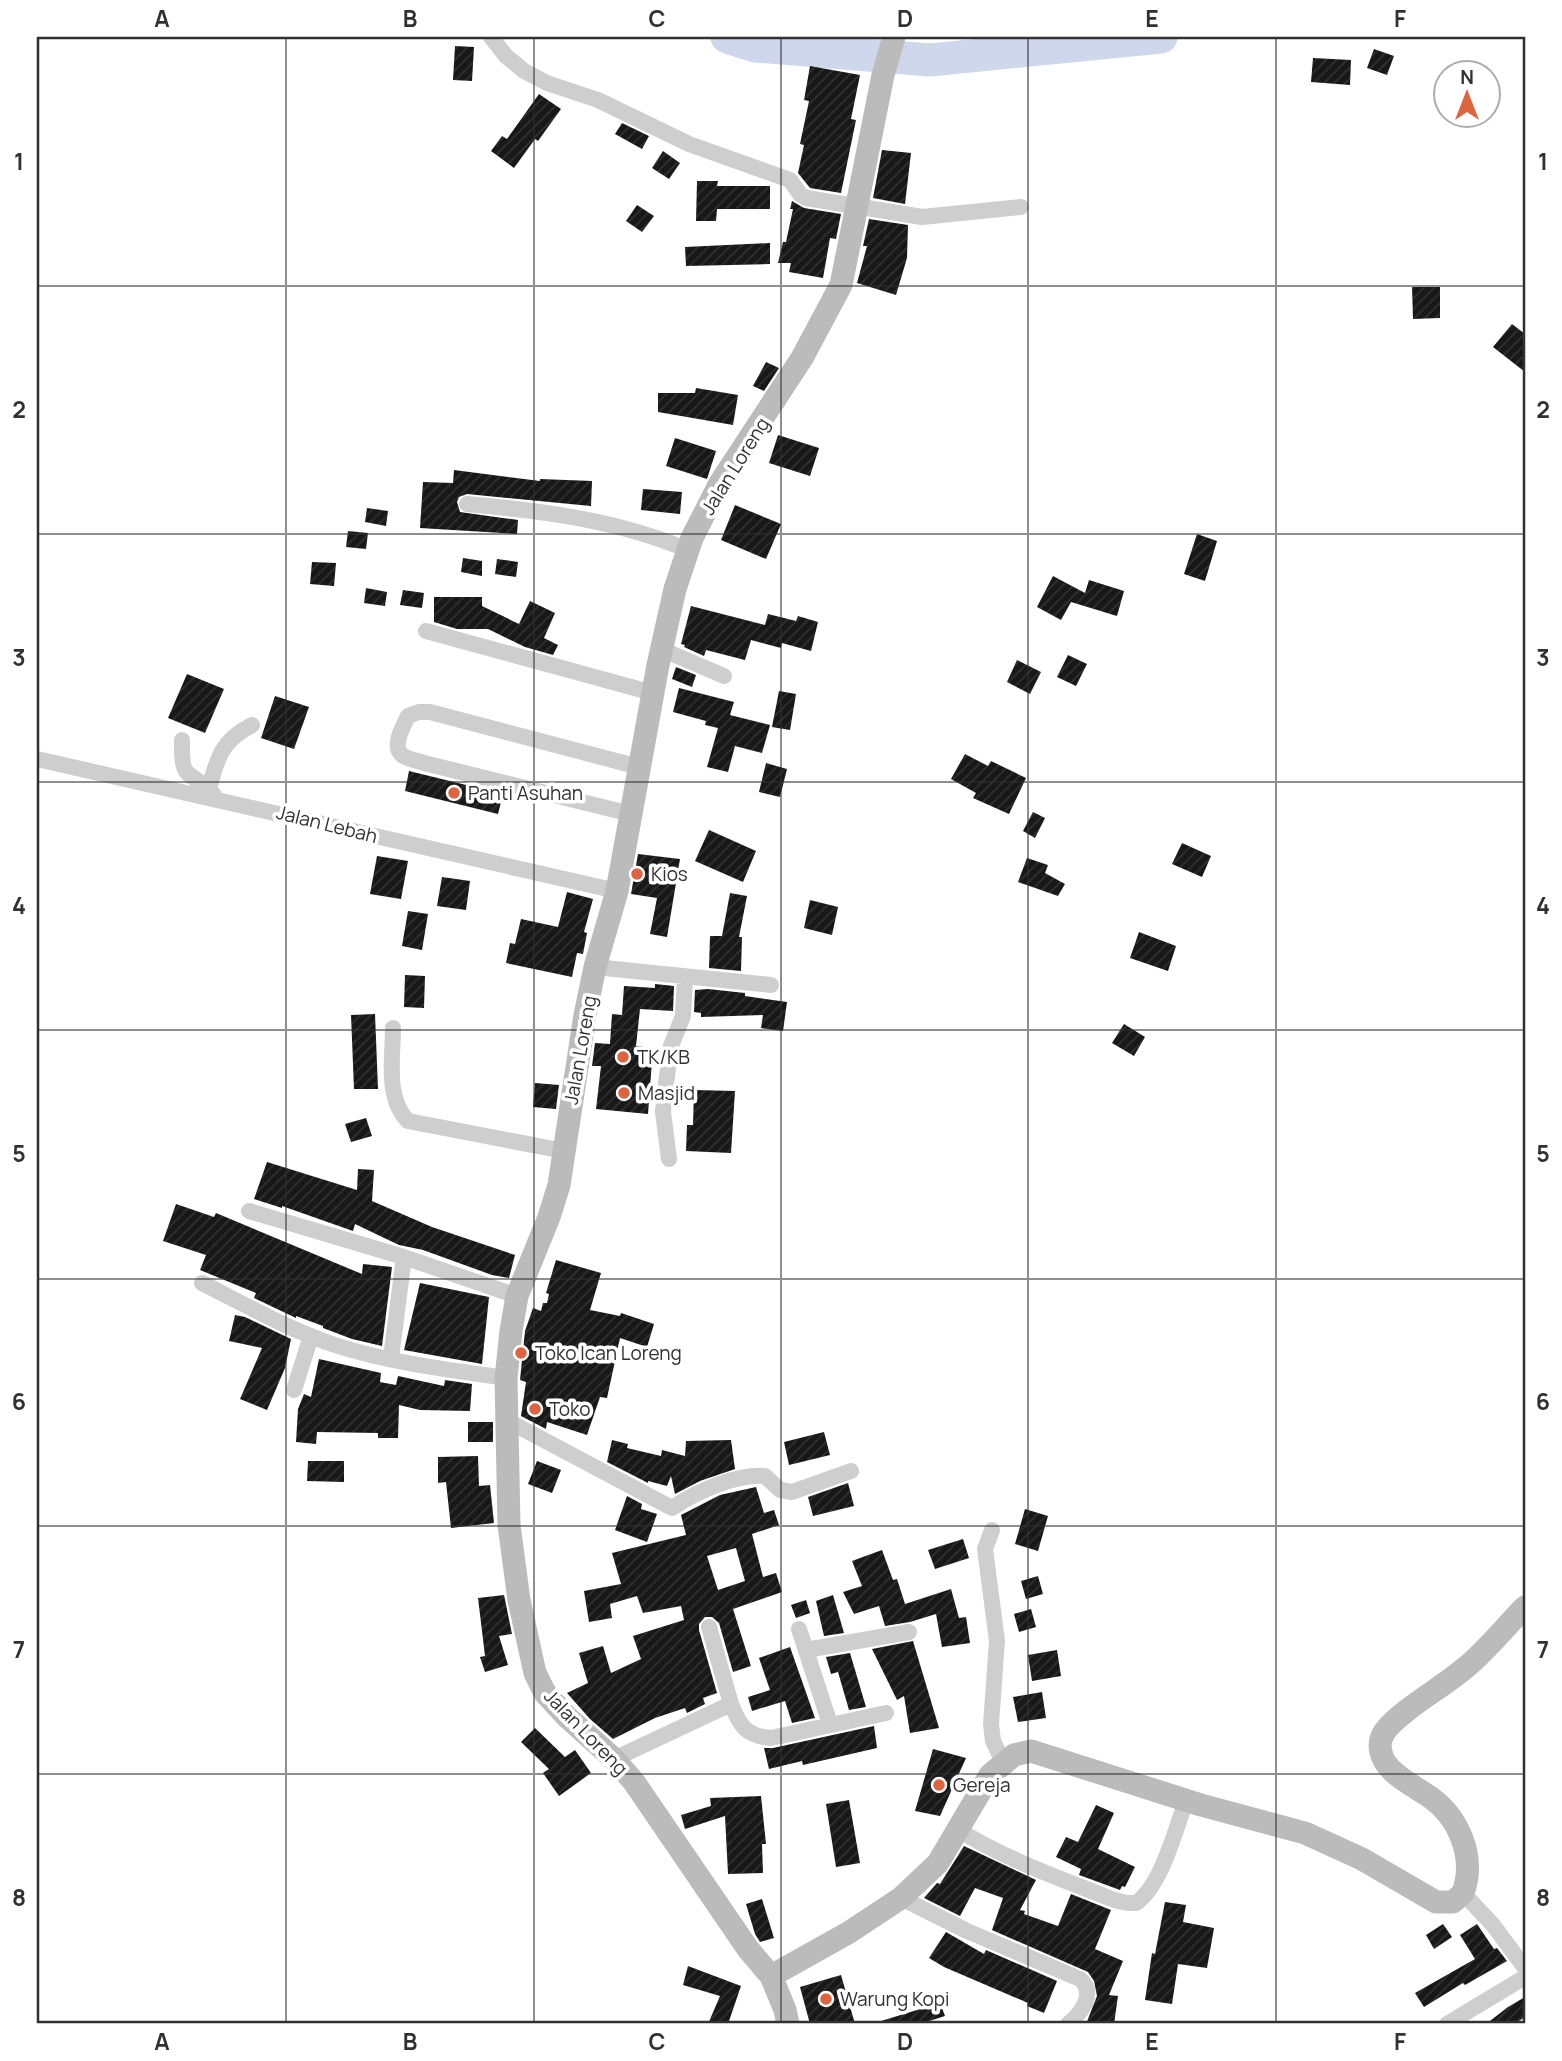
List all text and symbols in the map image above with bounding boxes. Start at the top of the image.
text: A [154,2,170,34]
text: B [403,2,417,34]
text: C [649,2,666,34]
text: D [897,2,913,34]
text: E [1145,2,1159,34]
text: F [1394,2,1406,34]
north arrow [1432,60,1502,130]
text: N [1460,64,1474,90]
text: 1 [14,145,24,177]
text: 1 [1538,145,1548,177]
text: 2 [12,393,26,425]
text: 2 [1536,393,1550,425]
street label: Jalan Loreng [695,412,775,520]
text: 3 [12,641,26,673]
text: 3 [1536,641,1550,673]
place label: Panti Asuhan [468,780,583,806]
marker: Panti Asuhan [446,785,462,801]
street label: Jalan Lebah [274,799,380,849]
place label: Kios [651,861,688,887]
marker: Kios [629,866,645,882]
text: 4 [12,889,26,921]
text: 4 [1536,889,1550,921]
street label: Jalan Loreng [558,993,602,1107]
place label: TK/KB [637,1044,690,1070]
marker: TK/KB [615,1049,631,1065]
place label: Masjid [638,1080,695,1106]
marker: Masjid [616,1085,632,1101]
text: 5 [12,1137,26,1169]
text: 5 [1536,1137,1550,1169]
place label: Toko Ican Loreng [535,1340,682,1366]
marker: Toko Ican Loreng [513,1345,529,1361]
text: 6 [12,1385,26,1417]
text: 6 [1536,1385,1550,1417]
place label: Toko [549,1396,591,1422]
marker: Toko [527,1401,543,1417]
text: 7 [13,1633,25,1665]
text: 7 [1537,1633,1549,1665]
street label: Jalan Loreng [538,1683,634,1781]
place label: Gereja [953,1772,1011,1798]
marker: Gereja [931,1777,947,1793]
text: 8 [12,1881,26,1913]
text: 8 [1536,1881,1550,1913]
place label: Warung Kopi [840,1986,949,2012]
marker: Warung Kopi [818,1991,834,2007]
text: A [154,2025,170,2057]
text: B [403,2025,417,2057]
text: C [649,2025,666,2057]
text: D [897,2025,913,2057]
text: E [1145,2025,1159,2057]
text: F [1394,2025,1406,2057]

